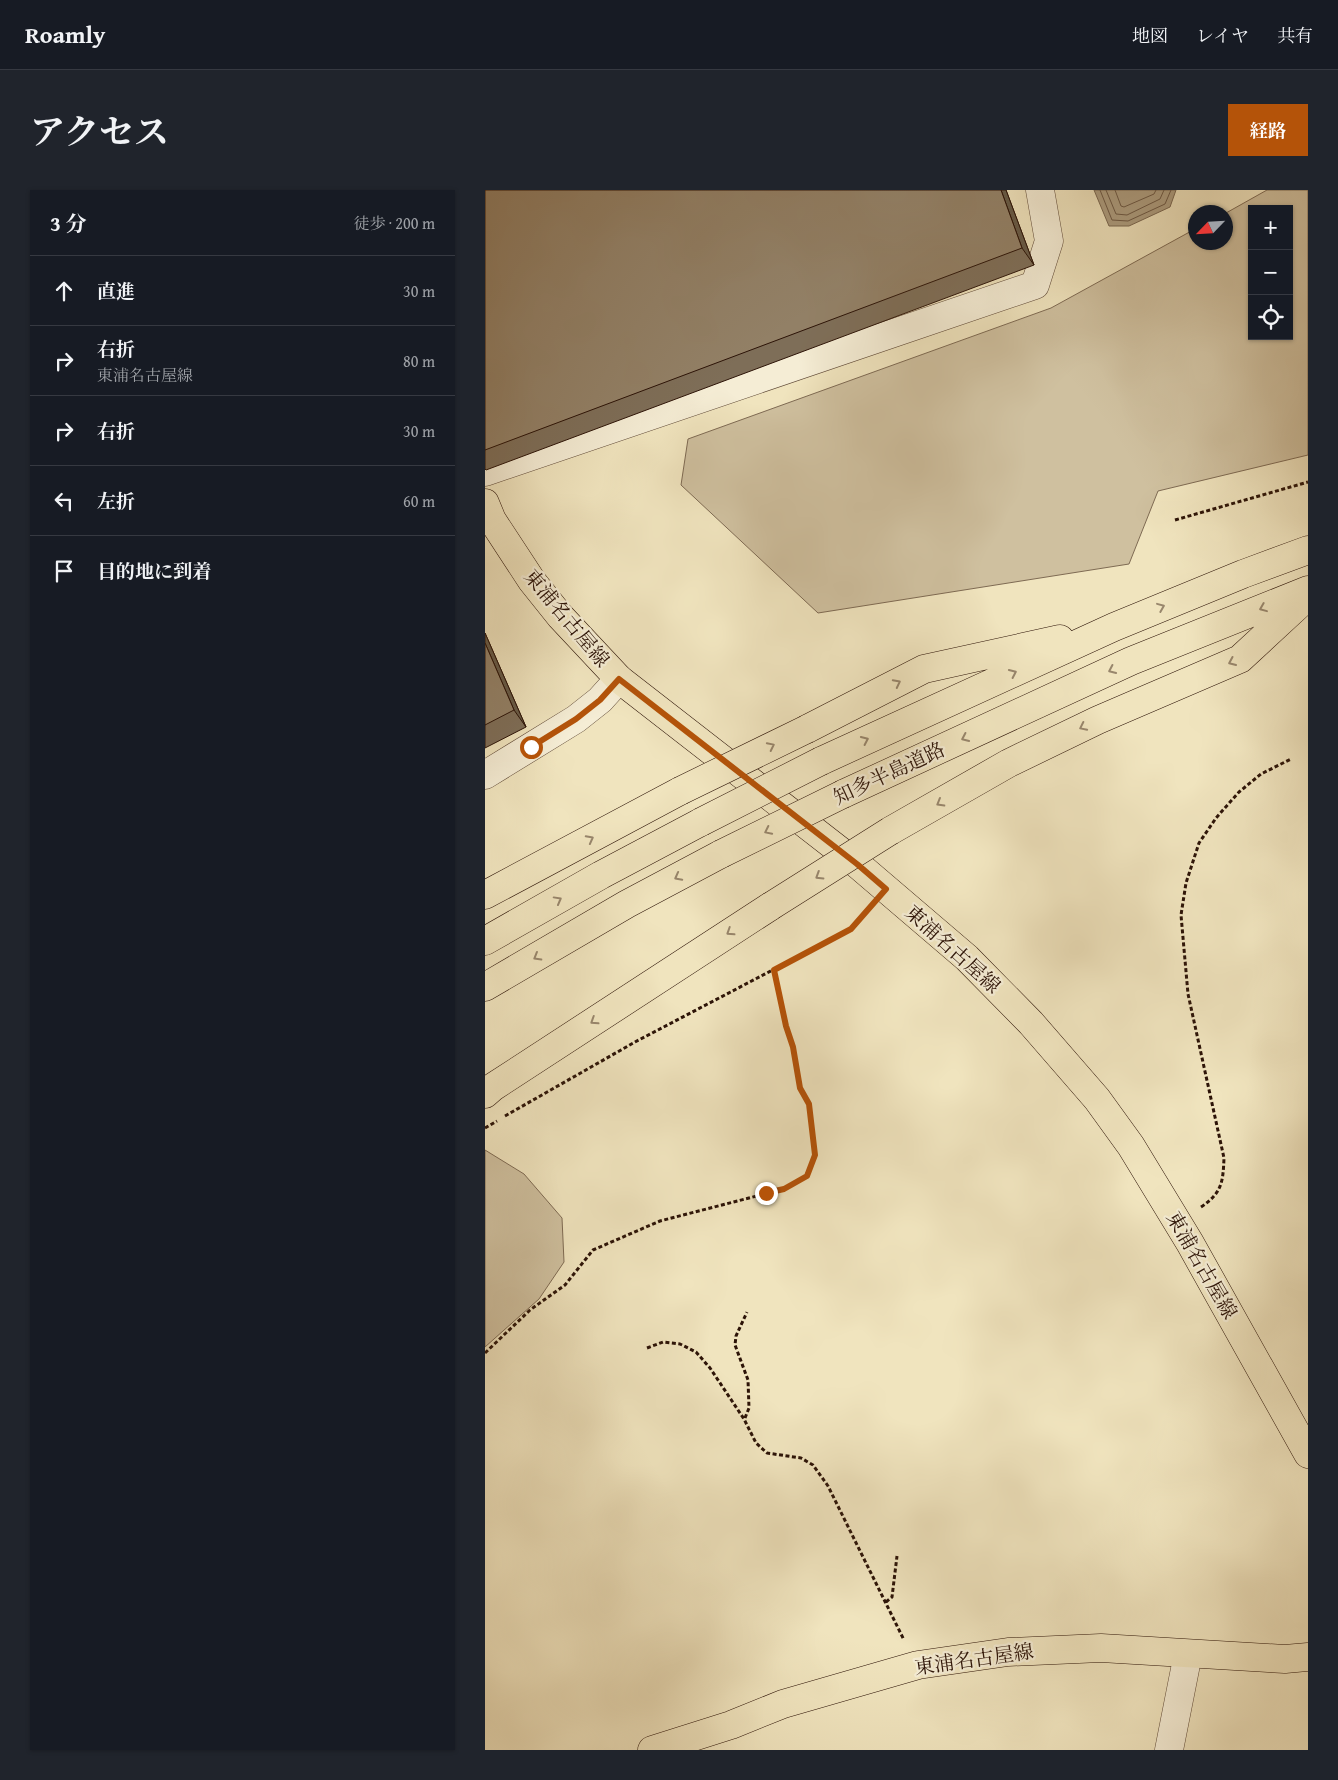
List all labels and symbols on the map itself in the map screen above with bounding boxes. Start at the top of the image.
north arrow [1188,205,1233,250]
street label: 東浦名古屋線 [518,562,617,673]
one-way arrow [1259,602,1268,612]
one-way arrow [1156,603,1165,613]
one-way arrow [1228,656,1237,667]
one-way arrow [1108,663,1117,674]
one-way arrow [1008,668,1017,679]
one-way arrow [892,679,901,689]
one-way arrow [1079,721,1088,732]
one-way arrow [961,731,970,742]
street label: 知多半島道路 [828,734,949,811]
route start [520,736,543,759]
one-way arrow [860,736,869,747]
one-way arrow [766,742,775,753]
one-way arrow [936,797,945,807]
one-way arrow [764,825,773,835]
one-way arrow [585,835,594,845]
one-way arrow [815,869,824,879]
one-way arrow [675,871,684,881]
one-way arrow [553,896,562,906]
street label: 東浦名古屋線 [899,898,1008,1000]
one-way arrow [726,926,735,936]
one-way arrow [533,950,542,960]
one-way arrow [590,1015,599,1024]
route end [755,1182,778,1205]
street label: 東浦名古屋線 [1160,1206,1245,1324]
street label: 東浦名古屋線 [912,1636,1035,1681]

